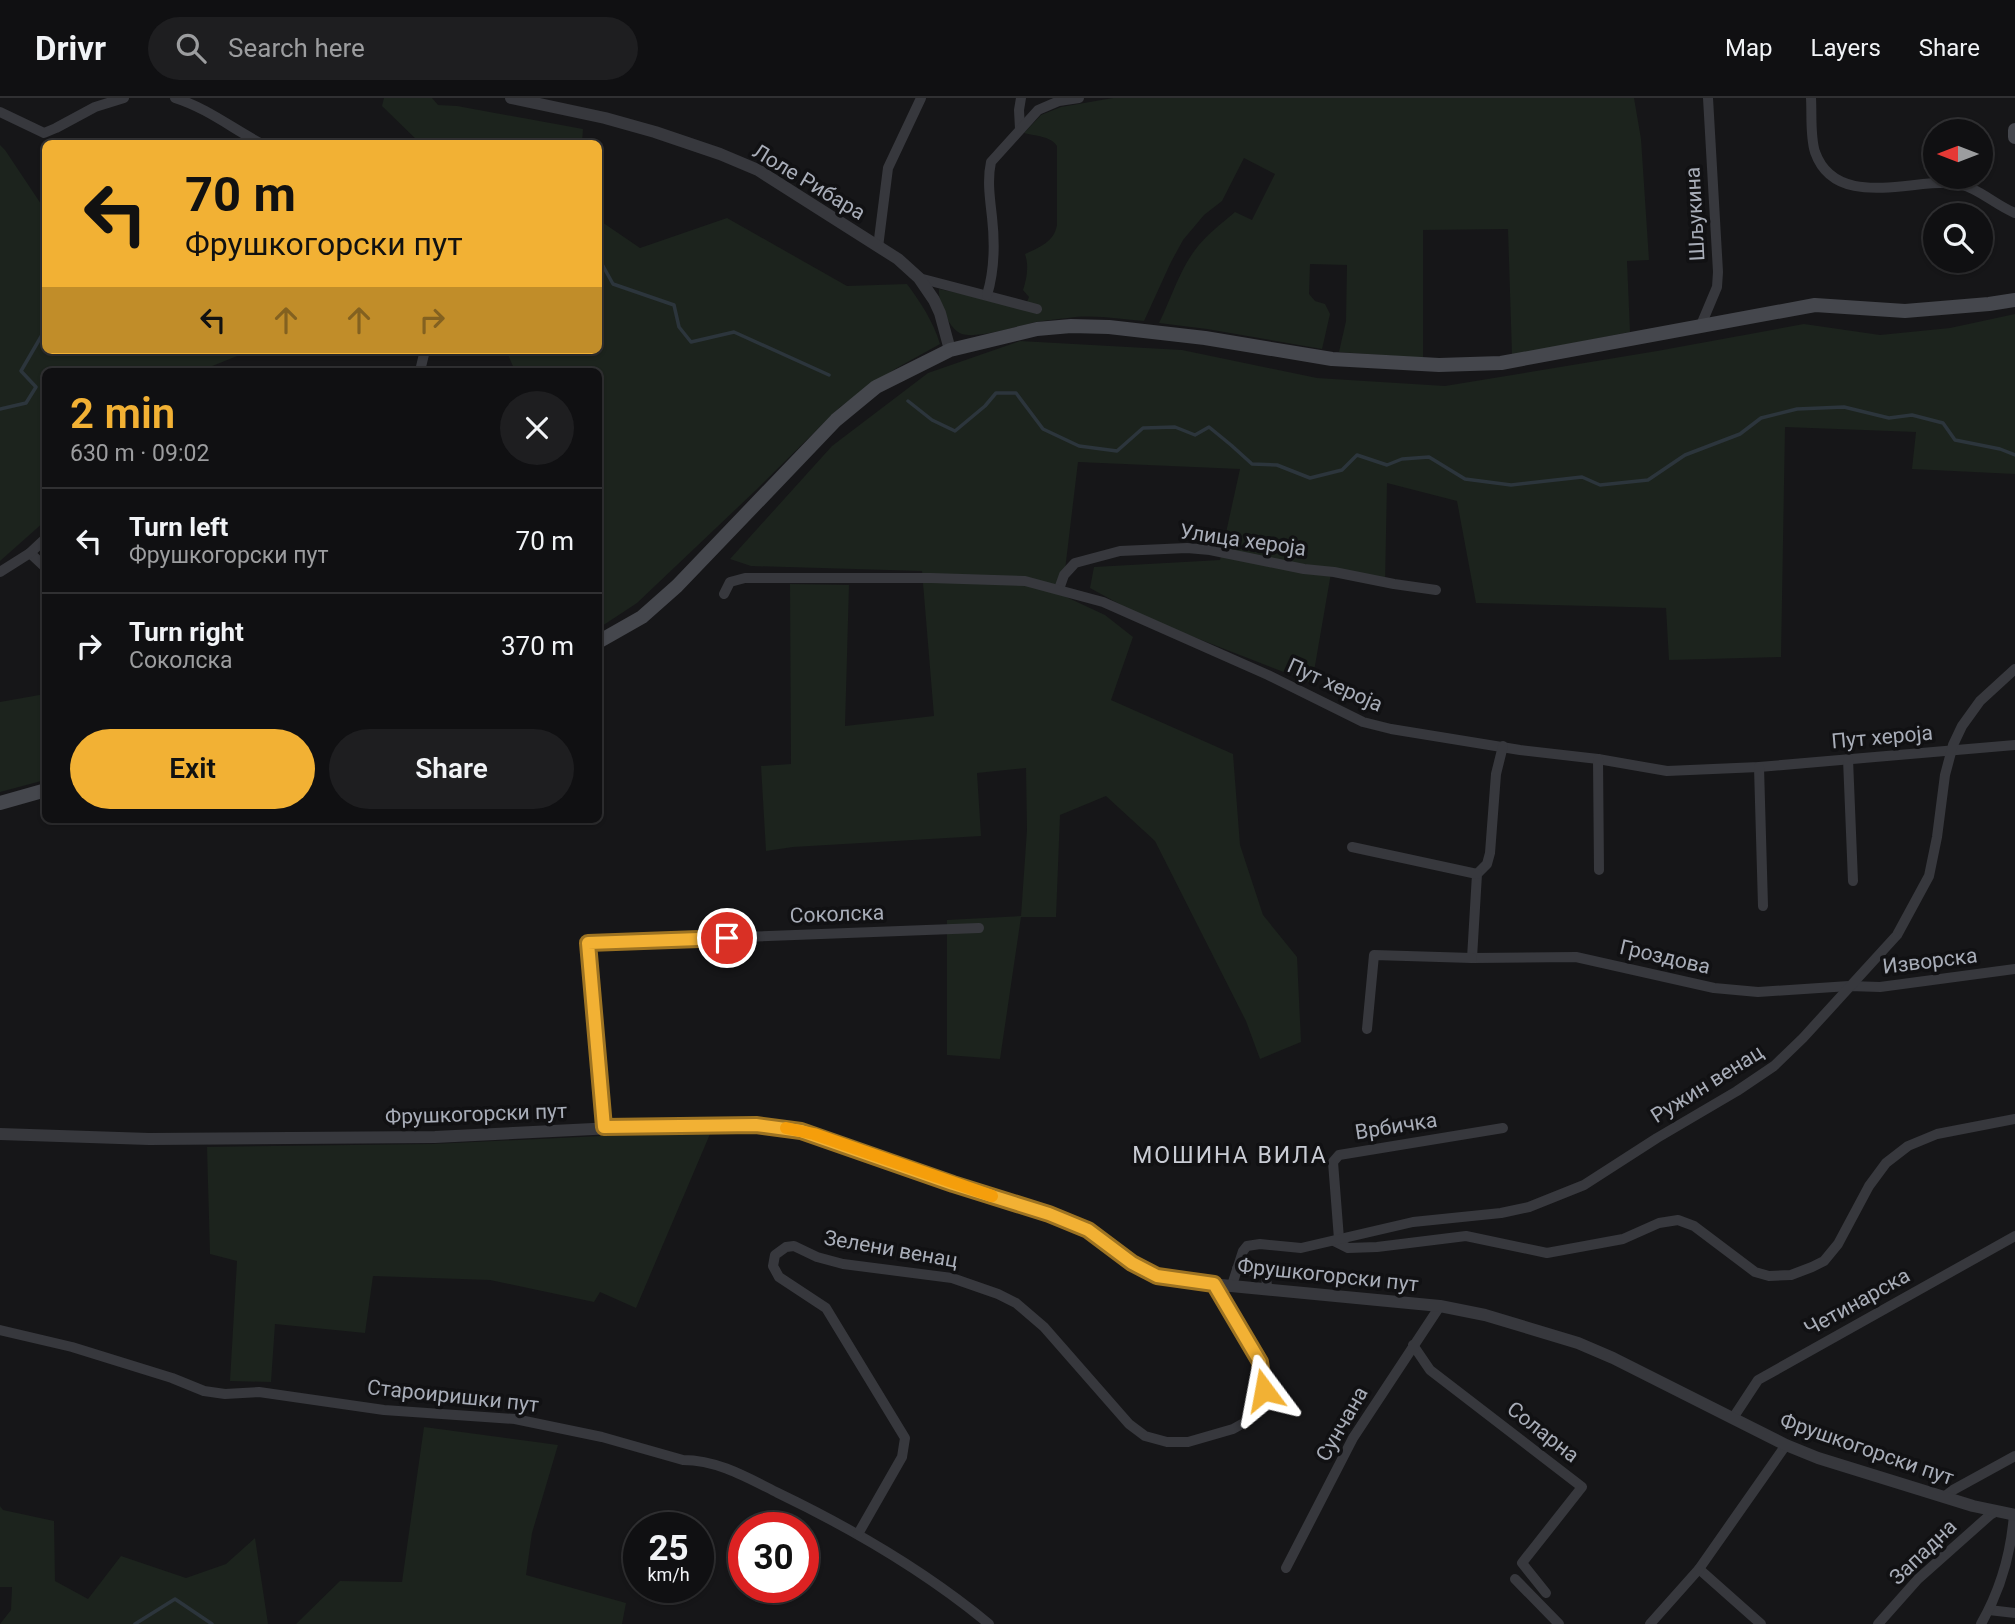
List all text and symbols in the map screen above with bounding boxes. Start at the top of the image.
search box [148,17,638,80]
text: Drivr [35,29,106,68]
icon: search [172,29,210,67]
text: Search here [228,33,365,63]
text: Map [1725,34,1773,62]
text: Layers [1811,34,1881,62]
text: Share [1919,34,1980,62]
north arrow [1923,119,1993,189]
map controls [1923,119,1993,273]
street label: Лоле Рибара [748,139,870,225]
text: 70 m [185,166,296,223]
street label: Шљукина [1681,166,1709,262]
icon: left [70,168,161,259]
button: search [1923,203,1993,273]
text: Фрушкогорски пут [185,225,463,263]
icon: left [194,301,232,339]
icon: ahead [267,301,305,339]
icon: ahead [340,301,378,339]
icon: right [413,301,451,339]
text: 2 min [70,389,175,438]
button: close [500,391,574,465]
text: 630 m · 09:02 [70,440,209,467]
text: Turn left [129,512,228,542]
street label: Улица хероја [1178,519,1308,561]
icon: left [70,522,108,560]
text: 70 m [516,526,574,556]
text: Фрушкогорски пут [129,542,329,569]
text: Turn right [129,617,244,647]
icon: right [70,627,108,665]
text: 370 m [501,631,574,661]
text: Соколска [129,647,233,674]
street label: Пут хероја [1284,653,1386,717]
street label: Пут хероја [1830,721,1934,753]
button: Exit [70,729,315,809]
button: Share [329,729,574,809]
street label: Соколска [789,900,885,928]
pin [697,908,757,968]
icon: arrive [708,919,746,957]
street label: Гроздова [1617,935,1713,979]
street label: Изворска [1881,943,1979,979]
street label: Ружин венац [1646,1040,1768,1128]
street label: Фрушкогорски пут [385,1099,567,1129]
street label: Врбичка [1353,1108,1439,1144]
district label: МОШИНА ВИЛА [1132,1142,1328,1169]
street label: Зелени венац [822,1225,960,1273]
street label: Фрушкогорски пут [1236,1254,1420,1296]
street label: Четинарска [1800,1263,1914,1341]
position arrow [1227,1353,1301,1427]
street label: Староиришки пут [366,1375,540,1417]
street label: Сунчана [1311,1382,1373,1466]
street label: Соларна [1502,1397,1584,1467]
street label: Фрушкогорски пут [1777,1408,1957,1490]
speed limit sign: 30 [728,1512,819,1603]
street label: Западна [1885,1514,1961,1590]
text: 25 [648,1528,689,1569]
text: km/h [647,1564,690,1585]

